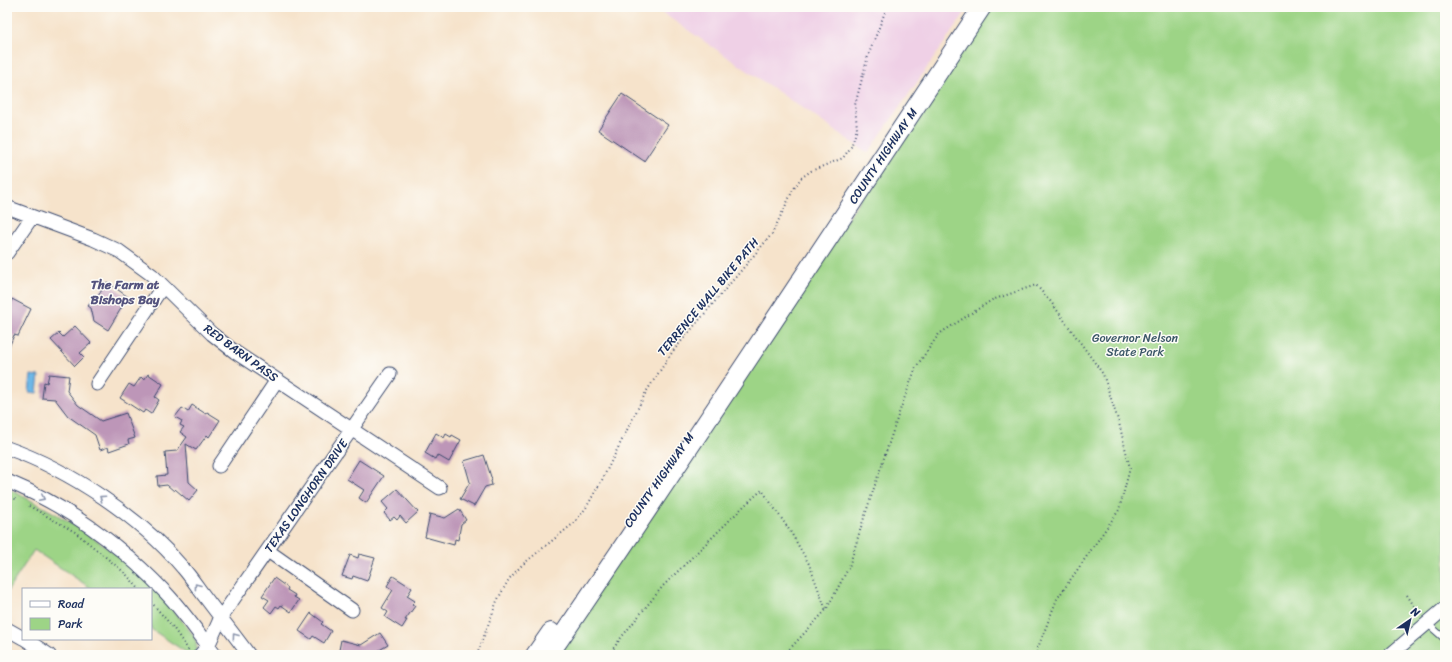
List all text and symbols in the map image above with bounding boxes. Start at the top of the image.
street label: COUNTY HIGHWAY M [842,103,924,209]
street label: TERRENCE WALL BIKE PATH [652,232,765,361]
district label: The Farm at Bishops Bay [91,273,161,311]
street label: RED BARN PASS [199,318,284,388]
park label: Governor Nelson State Park [1092,327,1179,363]
street label: COUNTY HIGHWAY M [618,428,700,532]
street label: TEXAS LONGHORN DRIVE [258,433,354,558]
one-way arrow [38,493,46,501]
one-way arrow [100,496,107,503]
one-way arrow [195,584,202,591]
legend [22,588,152,640]
text: Road [58,593,85,615]
north arrow [1390,600,1430,640]
text: N [1406,602,1424,622]
text: Park [58,613,83,635]
one-way arrow [232,633,240,640]

